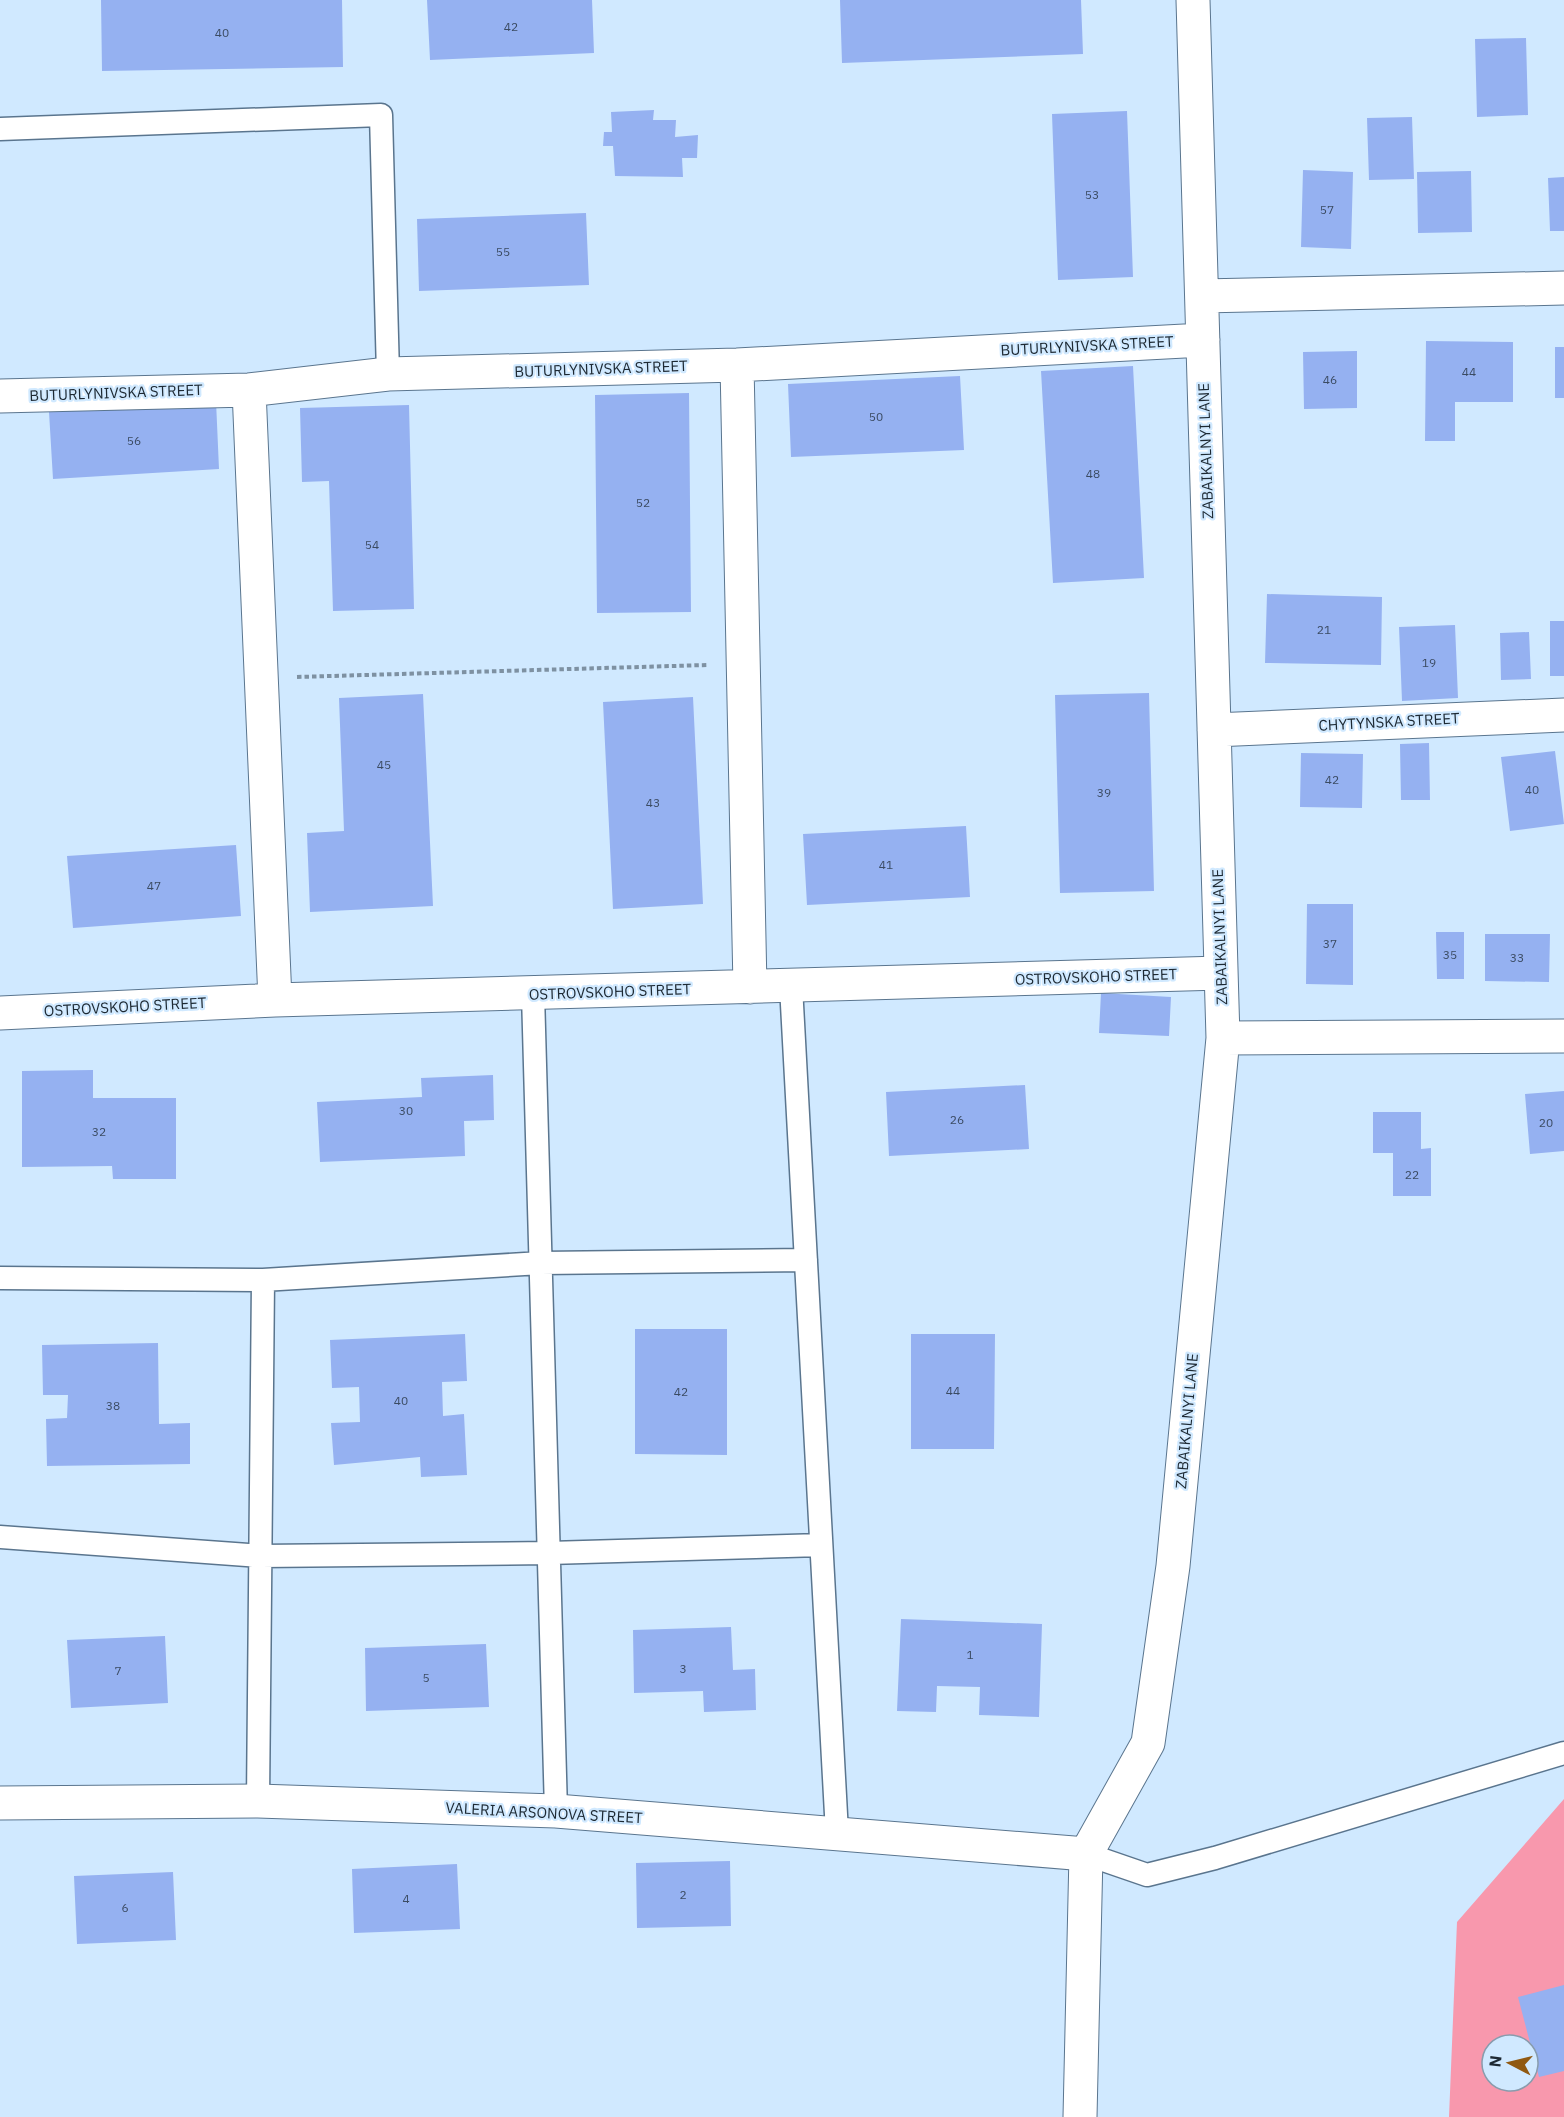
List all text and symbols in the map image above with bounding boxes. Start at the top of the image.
house number: 42 [504,19,518,34]
house number: 40 [215,25,229,40]
house number: 53 [1085,187,1099,202]
house number: 57 [1320,202,1334,217]
house number: 55 [496,244,510,259]
street label: BUTURLYNIVSKA STREET [1000,331,1174,360]
street label: BUTURLYNIVSKA STREET [514,356,688,381]
house number: 44 [1462,364,1476,379]
house number: 46 [1323,372,1337,387]
street label: BUTURLYNIVSKA STREET [29,380,203,405]
street label: ZABAIKALNYI LANE [1194,383,1217,519]
house number: 50 [869,409,883,424]
house number: 56 [127,433,141,448]
house number: 48 [1086,466,1100,481]
house number: 52 [636,495,650,510]
house number: 54 [365,537,379,552]
house number: 21 [1317,622,1331,637]
house number: 19 [1422,655,1436,670]
street label: CHYTYNSKA STREET [1318,708,1460,735]
house number: 45 [377,757,391,772]
house number: 42 [1325,772,1339,787]
house number: 40 [1525,782,1539,797]
house number: 39 [1097,785,1111,800]
house number: 43 [646,795,660,810]
house number: 41 [879,857,893,872]
street label: ZABAIKALNYI LANE [1208,869,1231,1005]
house number: 47 [147,878,161,893]
house number: 37 [1323,936,1337,951]
house number: 35 [1443,947,1457,962]
house number: 33 [1510,950,1524,965]
street label: OSTROVSKOHO STREET [1014,964,1178,989]
street label: OSTROVSKOHO STREET [528,979,692,1004]
street label: OSTROVSKOHO STREET [43,993,207,1020]
house number: 30 [399,1103,413,1118]
house number: 26 [950,1112,964,1127]
house number: 20 [1539,1115,1553,1130]
house number: 32 [92,1124,106,1139]
house number: 22 [1405,1167,1419,1182]
street label: ZABAIKALNYI LANE [1171,1352,1202,1490]
house number: 44 [946,1383,960,1398]
house number: 42 [674,1384,688,1399]
house number: 40 [394,1393,408,1408]
house number: 38 [106,1398,120,1413]
house number: 1 [966,1647,974,1662]
house number: 3 [679,1661,687,1676]
house number: 7 [114,1663,122,1678]
house number: 5 [422,1670,430,1685]
street label: VALERIA ARSONOVA STREET [445,1798,643,1827]
house number: 2 [679,1887,687,1902]
house number: 4 [402,1891,410,1906]
house number: 6 [121,1900,129,1915]
north arrow [1480,2033,1540,2093]
text: N [1484,2054,1506,2068]

